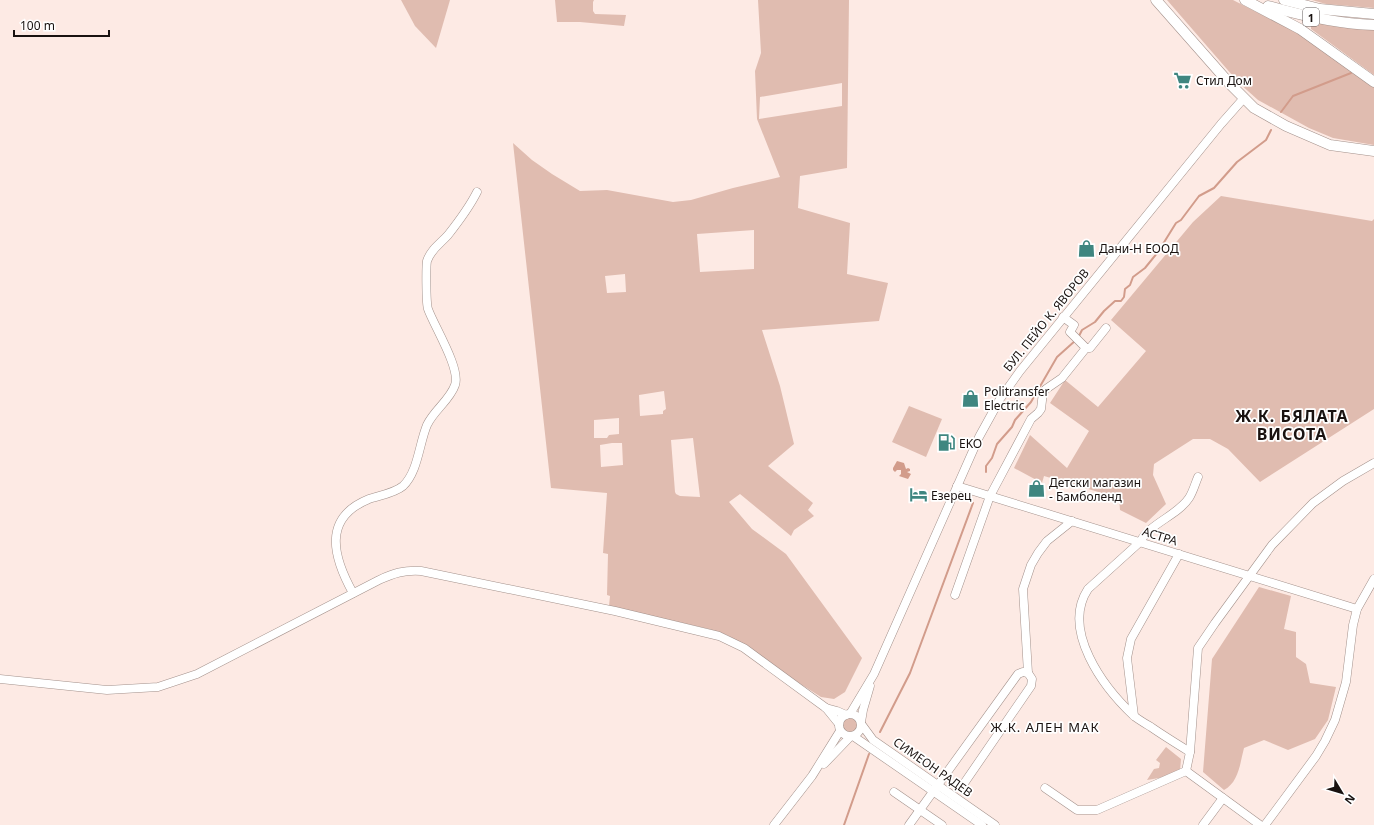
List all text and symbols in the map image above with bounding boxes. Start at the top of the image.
road number: 1 [1303,8,1319,26]
scale bar [14,12,109,38]
text: 100 m [20,17,55,34]
supermarket icon: Стил Дом [1173,70,1193,90]
place label: Стил Дом [1196,72,1252,89]
shop icon: Дани-Н ЕООД [1076,238,1096,258]
place label: Дани-Н ЕООД [1099,240,1179,257]
street label: БУЛ. ПЕЙО К. ЯВОРОВ [999,265,1093,375]
place label: Politransfer Electric [984,383,1050,414]
shop icon: Politransfer Electric [961,388,981,408]
district label: Ж.К. БЯЛАТА ВИСОТА [1235,405,1349,445]
fuel station icon: EKO [936,433,956,453]
place label: EKO [959,435,982,452]
place label: Детски магазин - Бамболенд [1049,474,1141,505]
shop icon: Детски магазин - Бамболенд [1026,479,1046,499]
hotel icon: Езерец [908,485,928,505]
place label: Езерец [931,487,972,504]
street label: АСТРА [1140,523,1180,550]
district label: Ж.К. АЛЕН МАК [990,718,1100,736]
street label: СИМЕОН РАДЕВ [890,733,976,801]
north arrow [1322,773,1362,813]
text: N [1342,791,1359,808]

